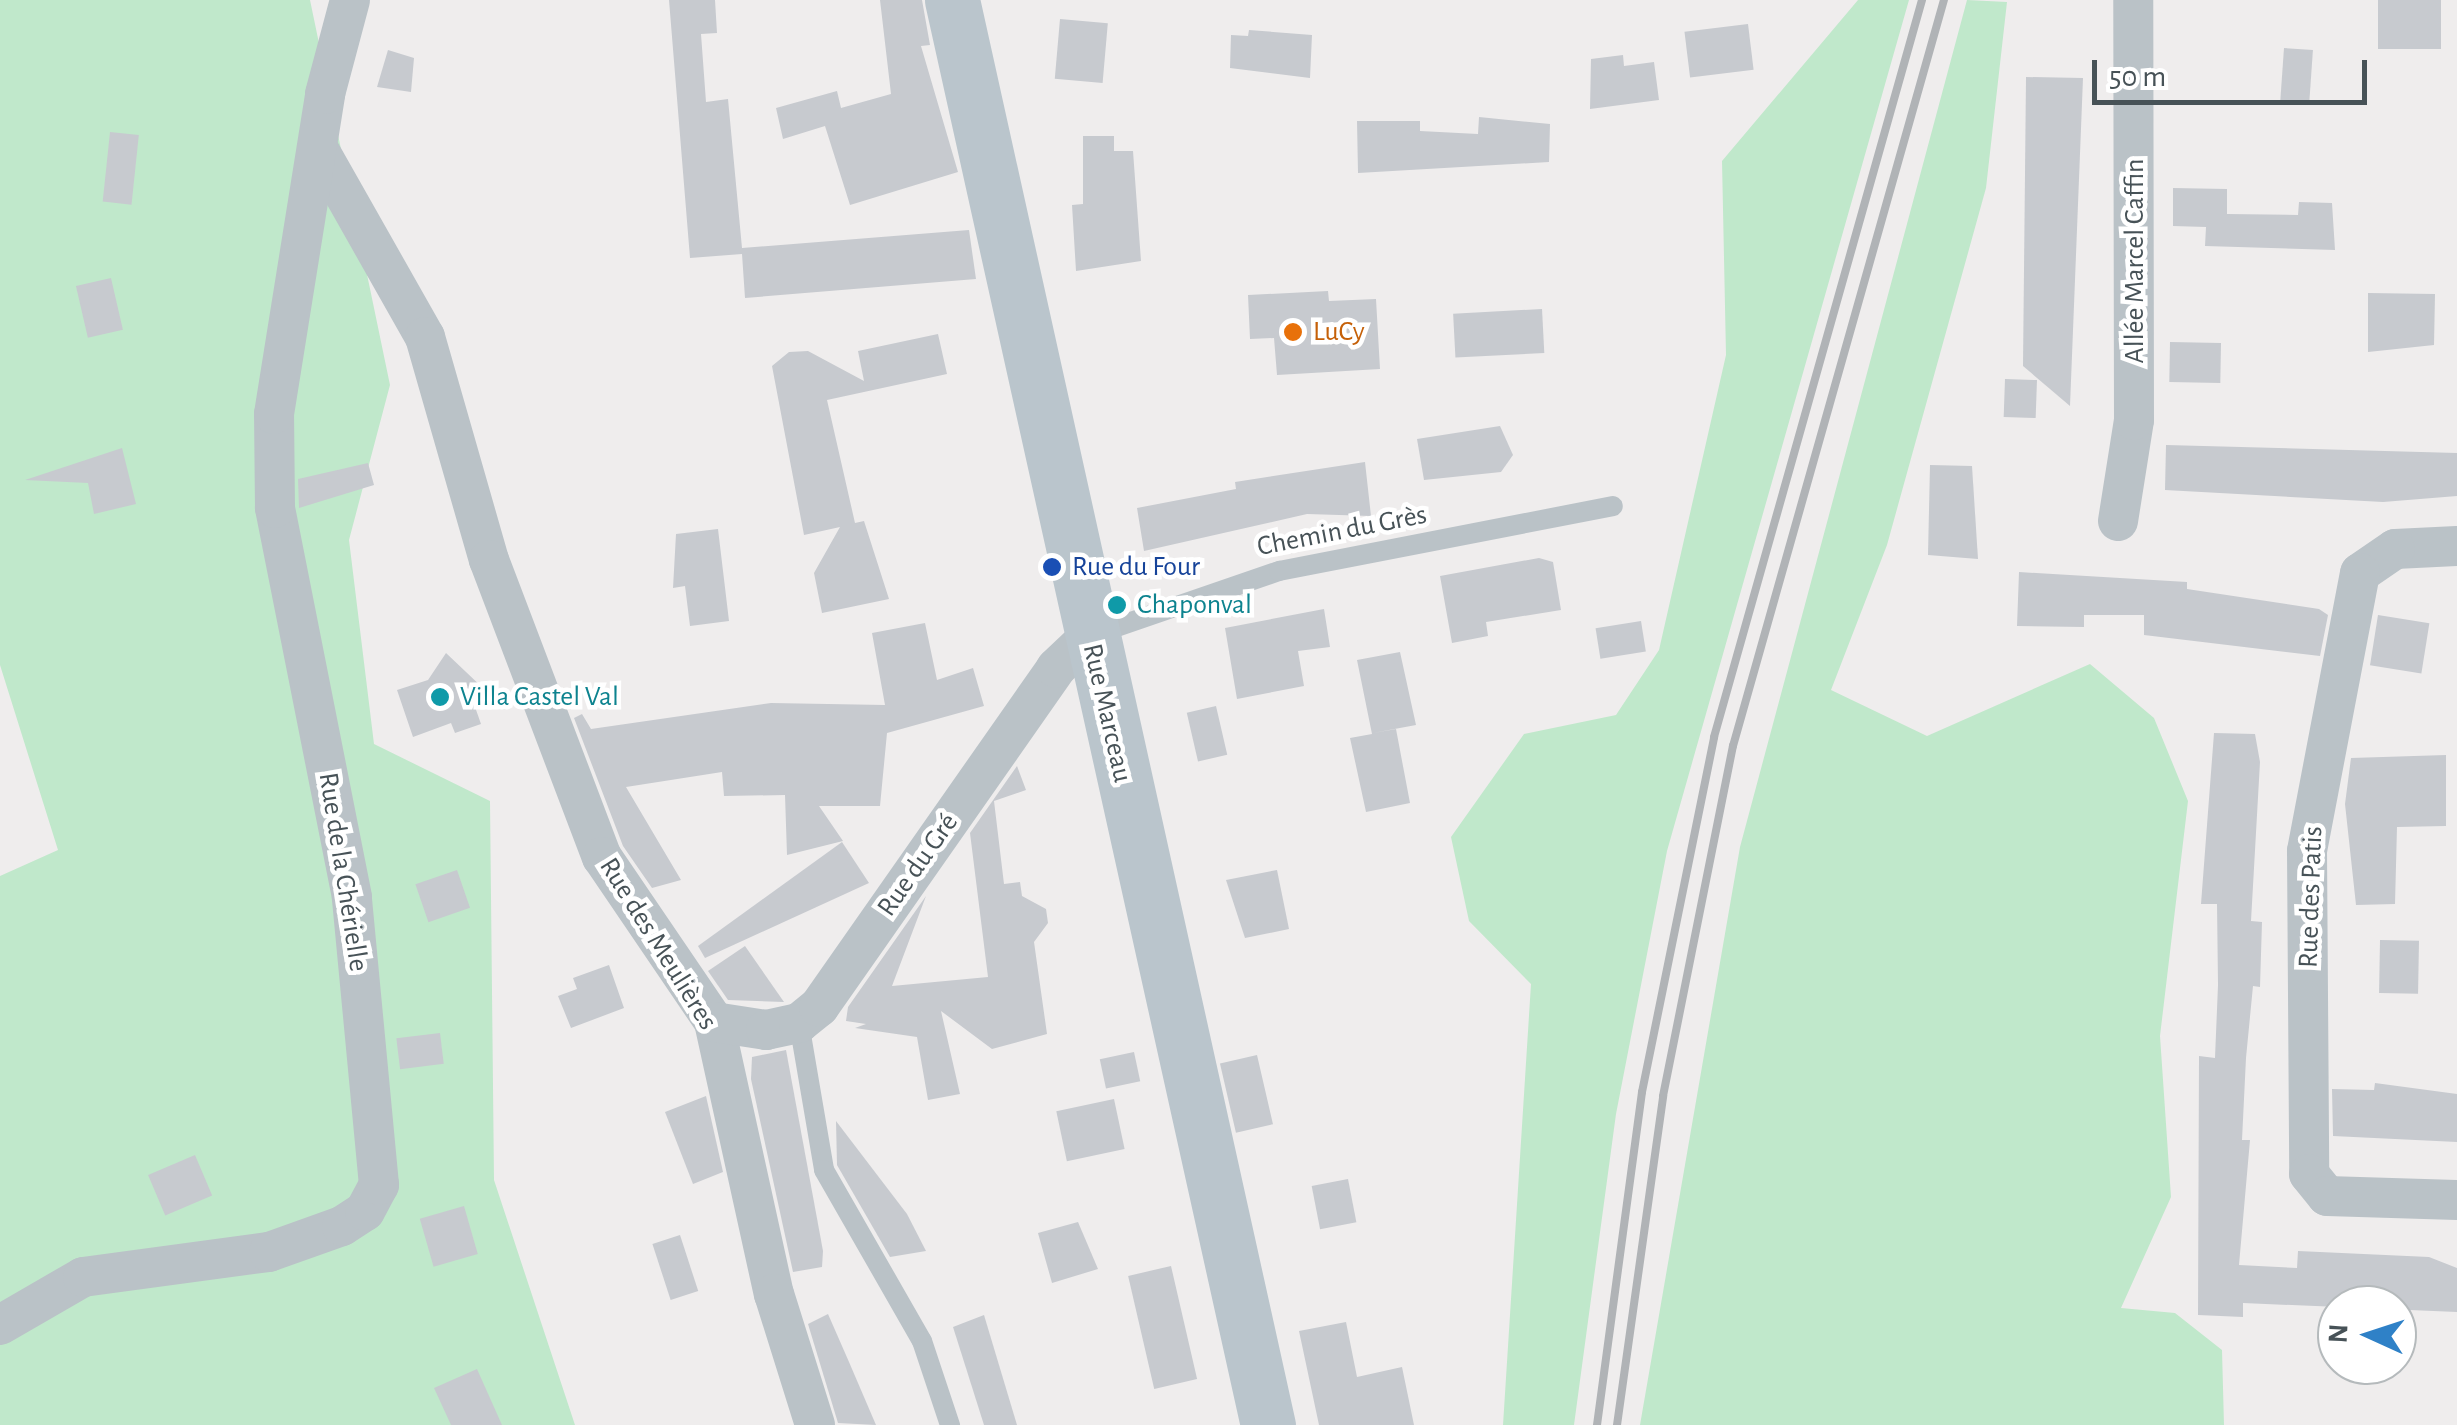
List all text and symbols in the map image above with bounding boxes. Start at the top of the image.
scale bar [2097,40,2372,102]
text: 50 m [2109,62,2166,92]
street label: Allée Marcel Caffin [2118,159,2152,363]
place label: LuCy [1313,315,1365,349]
marker: LuCy [1282,321,1304,343]
street label: Chemin du Grès [1254,498,1430,564]
place label: Rue du Four [1072,550,1200,584]
marker: Rue du Four [1041,556,1063,578]
place label: Chaponval [1137,588,1252,622]
marker: Chaponval [1106,594,1128,616]
street label: Rue Marceau [1075,640,1139,786]
place label: Villa Castel Val [460,680,619,714]
marker: Villa Castel Val [429,686,451,708]
street label: Rue de la Chérielle [311,770,375,974]
street label: Rue du Gré [870,807,966,923]
street label: Rue des Patis [2292,825,2330,969]
street label: Rue des Meulières [592,852,724,1036]
north arrow [2317,1285,2417,1385]
text: N [2325,1323,2354,1344]

